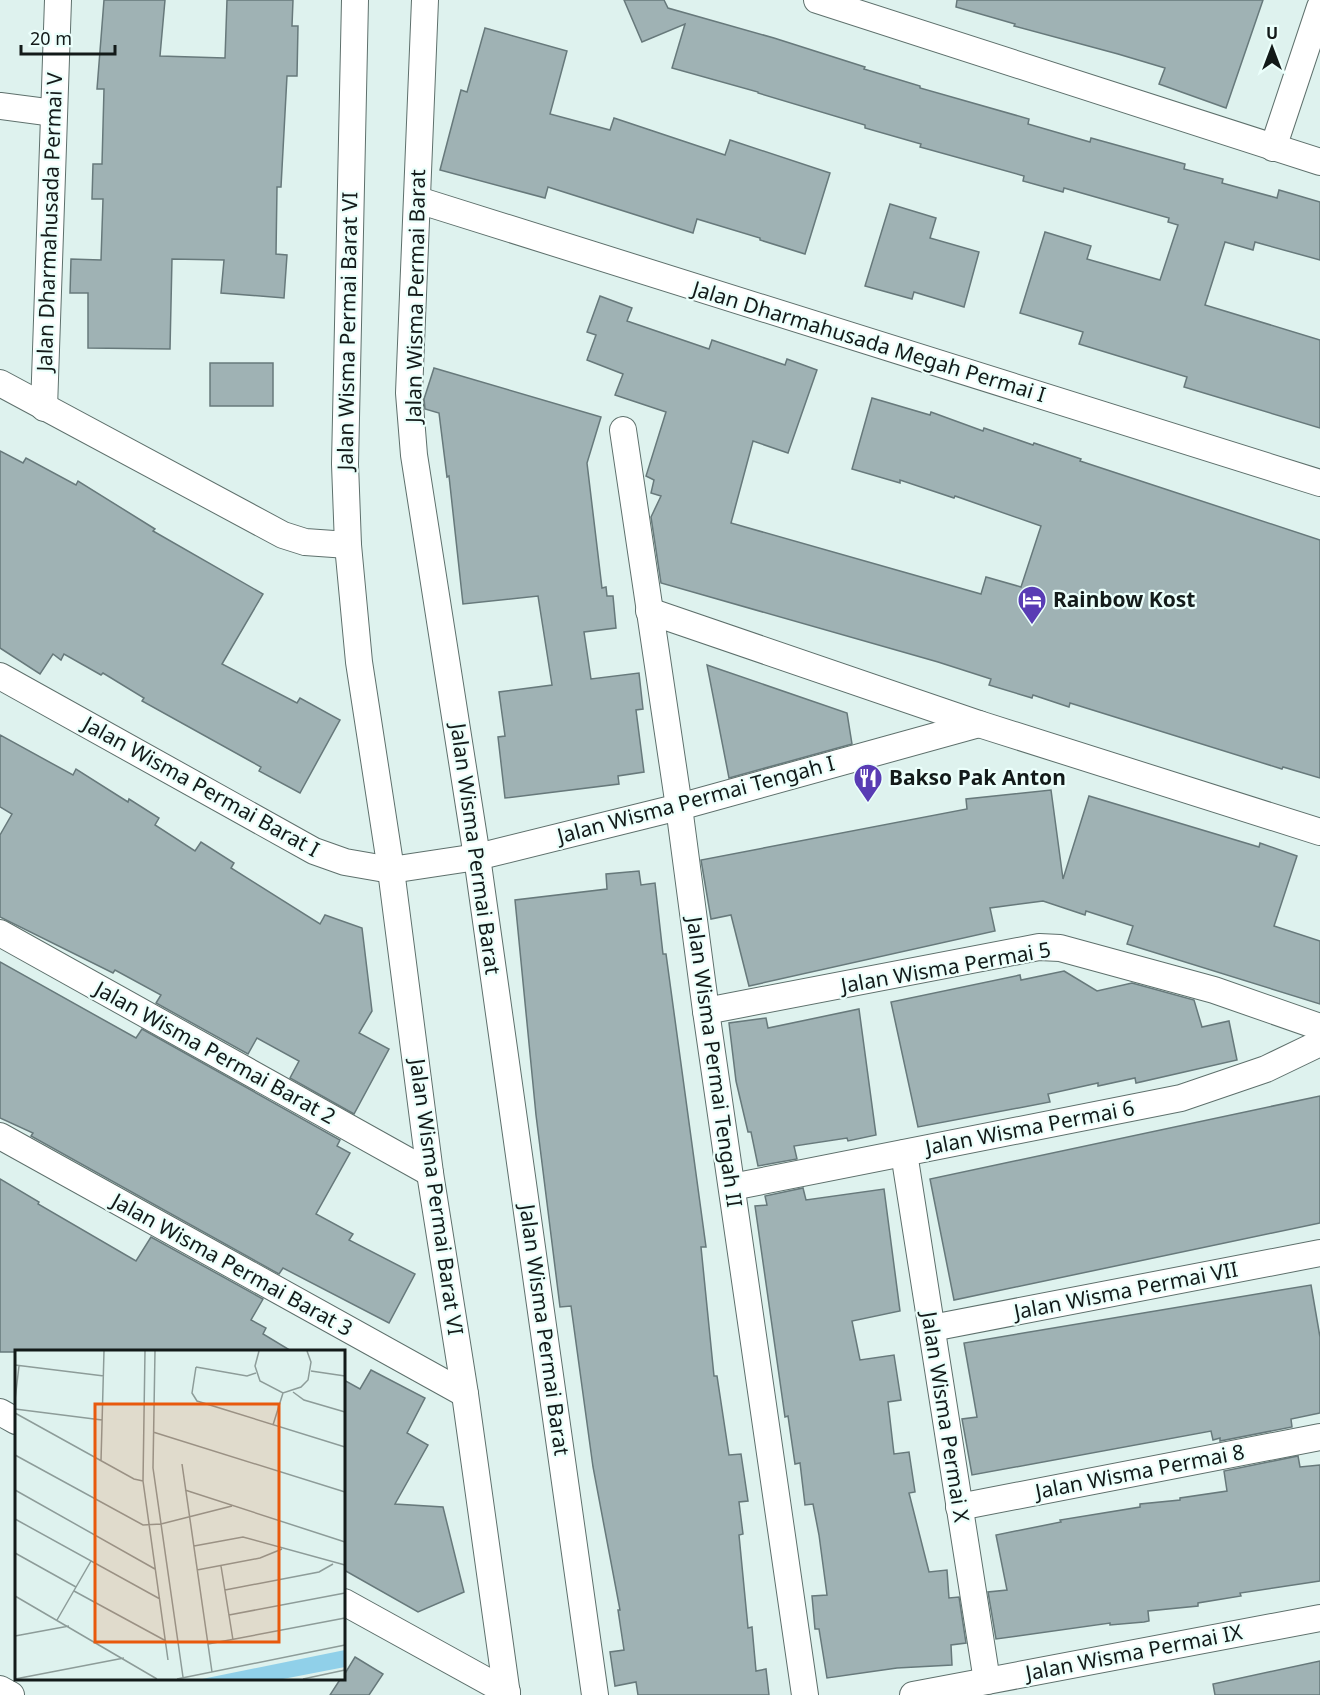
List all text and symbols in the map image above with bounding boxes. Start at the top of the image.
scale bar [21,18,116,56]
north arrow [1242,18,1302,78]
text: U [1266,22,1278,44]
text: 20 m [30,26,72,50]
street label: Jalan Dharmahusada Permai V [30,71,68,374]
street label: Jalan Wisma Permai Barat [399,169,431,425]
street label: Jalan Wisma Permai Barat VI [331,191,363,473]
street label: Jalan Dharmahusada Megah Permai I [687,273,1049,408]
hotel icon: Rainbow Kost [1016,584,1048,626]
place label: Rainbow Kost [1053,585,1195,613]
street label: Jalan Wisma Permai Barat I [77,708,325,863]
street label: Jalan Wisma Permai Barat [444,719,508,977]
street label: Jalan Wisma Permai Tengah I [552,749,837,850]
restaurant icon: Bakso Pak Anton [852,762,884,804]
place label: Bakso Pak Anton [889,763,1066,791]
street label: Jalan Wisma Permai Tengah II [680,913,749,1209]
street label: Jalan Wisma Permai 5 [837,935,1053,1000]
street label: Jalan Wisma Permai Barat 2 [88,973,341,1130]
street label: Jalan Wisma Permai Barat VI [403,1055,470,1337]
street label: Jalan Wisma Permai 6 [921,1093,1137,1161]
street label: Jalan Wisma Permai Barat 3 [105,1185,358,1342]
street label: Jalan Wisma Permai Barat [513,1200,577,1458]
street label: Jalan Wisma Permai VII [1010,1255,1240,1326]
street label: Jalan Wisma Permai X [915,1308,977,1525]
inset map [15,1350,345,1680]
street label: Jalan Wisma Permai 8 [1031,1437,1247,1505]
street label: Jalan Wisma Permai IX [1021,1617,1245,1687]

